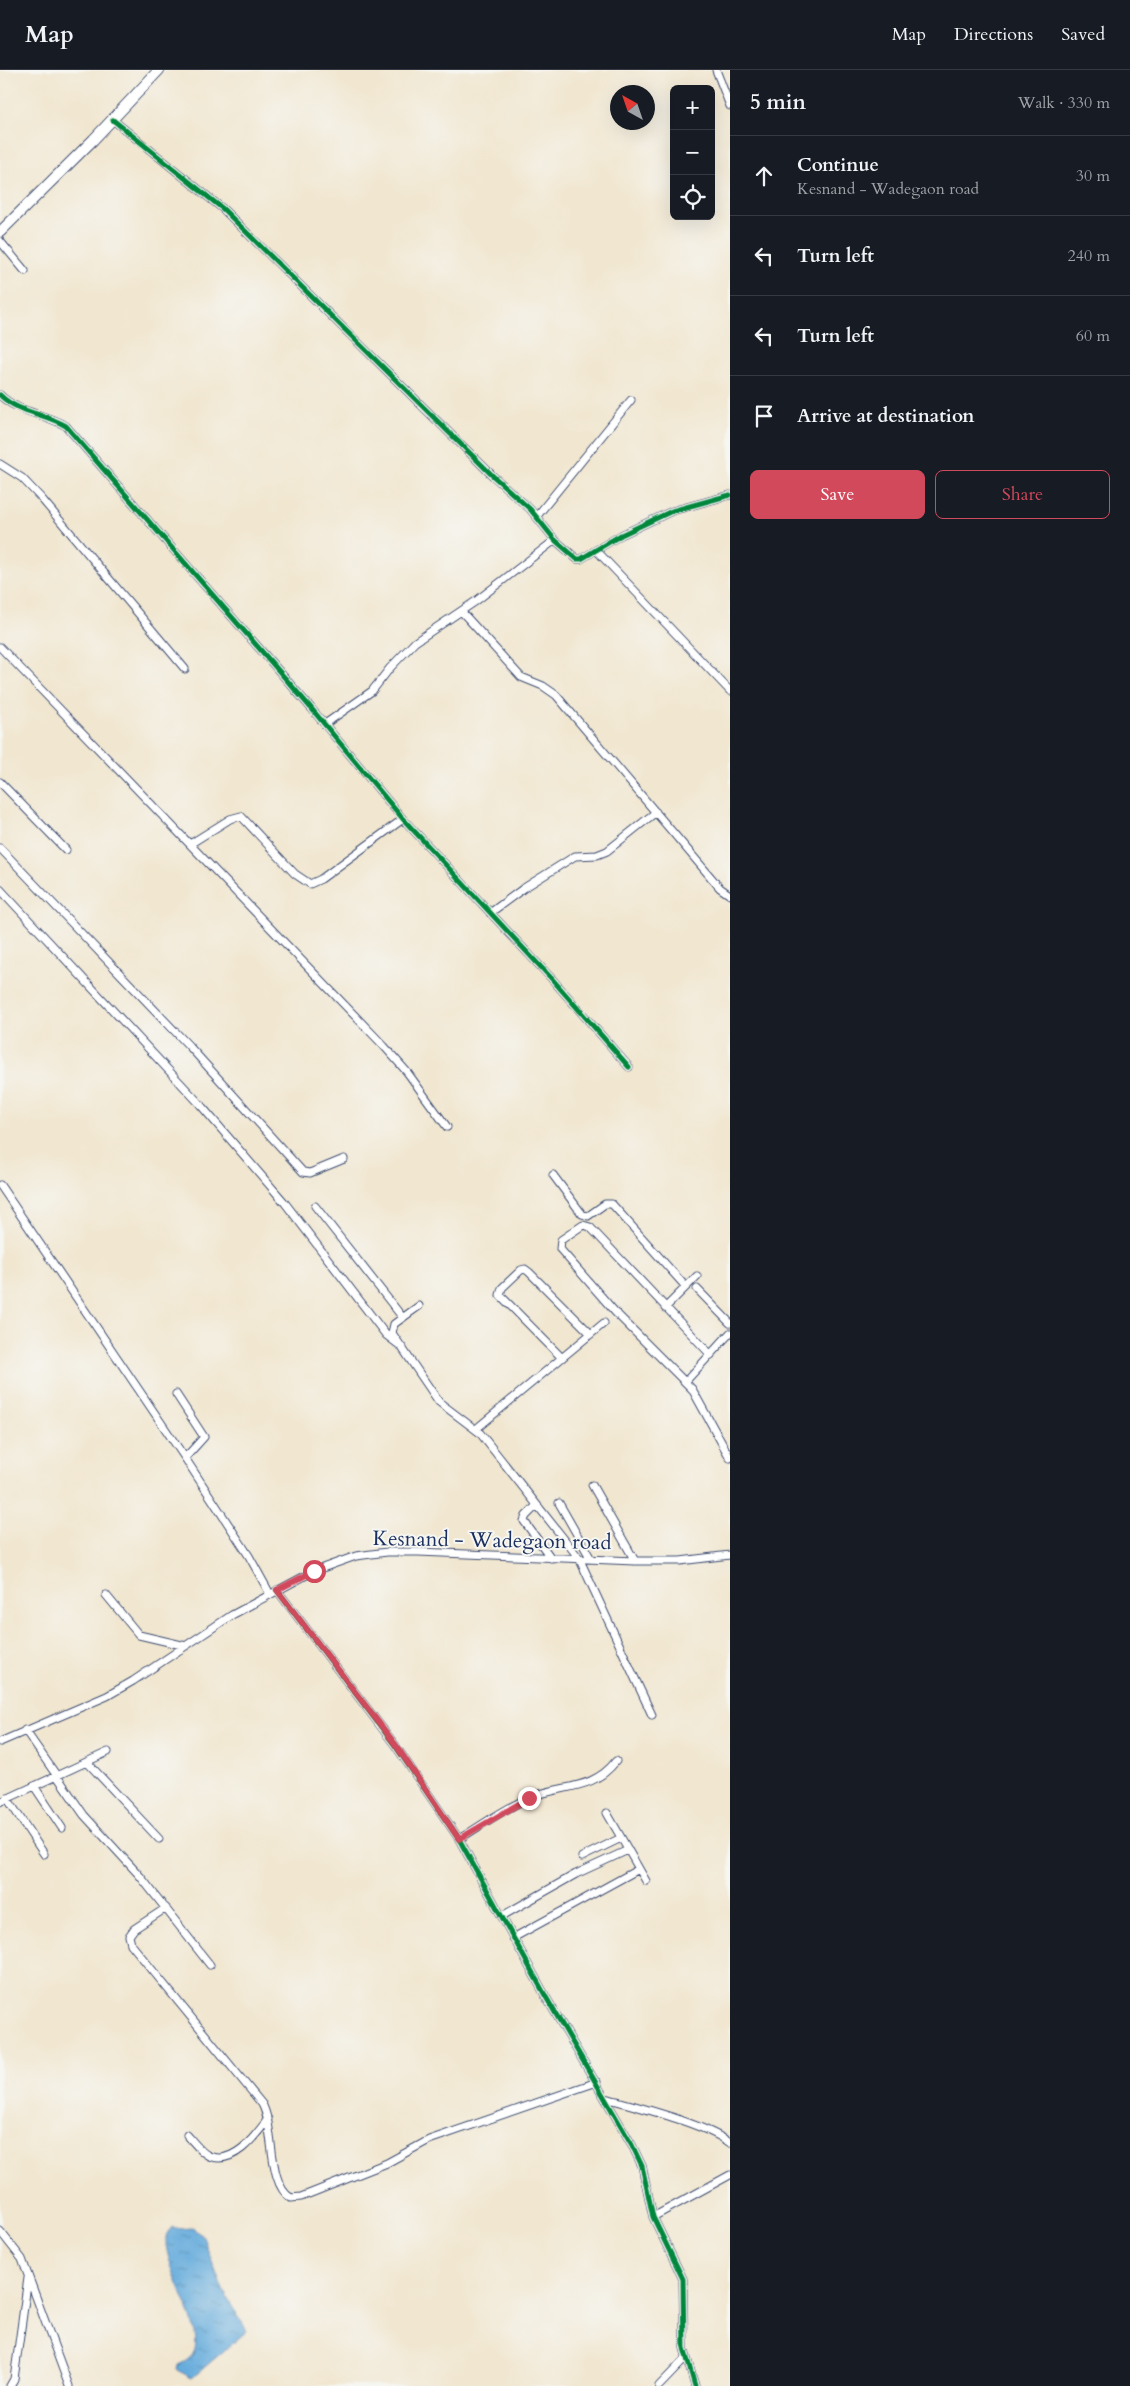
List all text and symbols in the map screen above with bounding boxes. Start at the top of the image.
text: Map [25,18,74,51]
text: Map [892,22,926,47]
text: Directions [954,22,1033,47]
text: Saved [1061,22,1105,47]
north arrow [610,85,655,130]
map controls [670,85,715,220]
button: + [670,85,715,130]
text: 5 min [750,88,806,117]
text: Walk · 330 m [1018,92,1110,114]
button: − [670,130,715,175]
text: Continue [797,152,879,178]
icon: ahead [750,162,778,190]
text: 30 m [1076,165,1110,187]
button: locate [670,175,715,220]
text: Kesnand - Wadegaon road [797,178,979,200]
icon: left [750,242,778,270]
text: Turn left [797,243,874,269]
text: 240 m [1068,245,1110,267]
icon: left [750,322,778,350]
text: Turn left [797,323,874,349]
text: 60 m [1076,325,1110,347]
icon: arrive [750,402,778,430]
text: Arrive at destination [797,403,974,429]
button: Save [750,470,925,519]
button: Share [935,470,1110,519]
street label: Kesnand - Wadegaon road [372,1524,612,1557]
route start [303,1560,326,1583]
route end [518,1787,541,1810]

